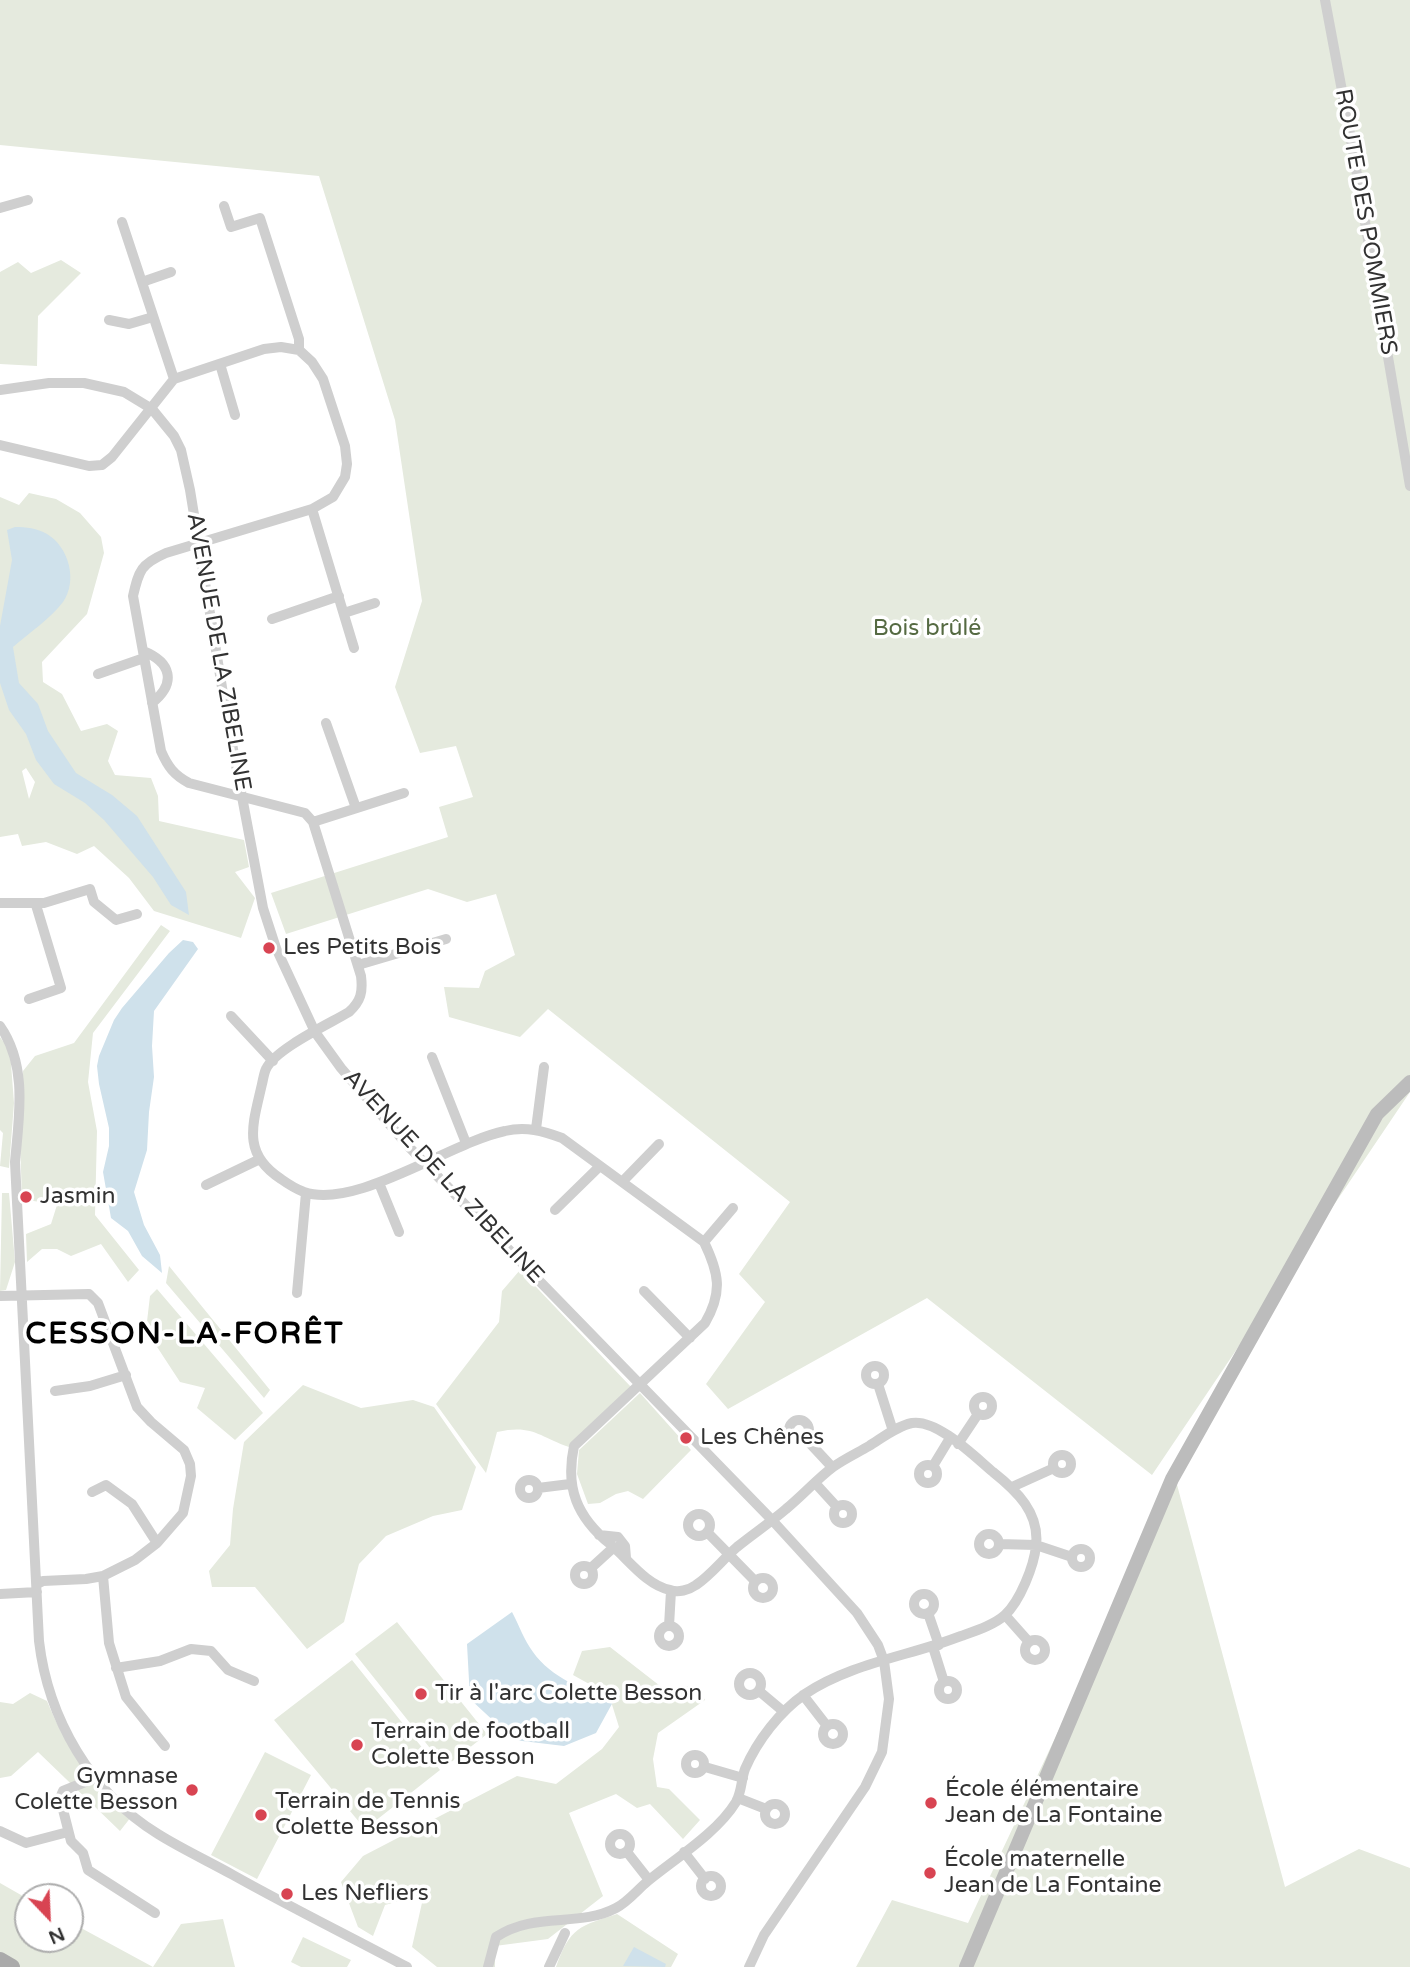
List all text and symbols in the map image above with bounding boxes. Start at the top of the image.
street label: ROUTE DES POMMIERS [1328,87,1402,357]
street label: AVENUE DE LA ZIBELINE [180,511,256,793]
park label: Bois brûlé [873,615,981,643]
place label: Les Petits Bois [283,934,441,962]
marker: Les Petits Bois [261,940,277,956]
street label: AVENUE DE LA ZIBELINE [337,1064,549,1290]
place label: Jasmin [40,1183,116,1211]
marker: Jasmin [18,1189,34,1205]
district label: CESSON-LA-FORÊT [27,1317,343,1353]
place label: Les Chênes [700,1424,824,1452]
marker: Les Chênes [678,1430,694,1446]
place label: Tir à l'arc Colette Besson [435,1680,702,1708]
marker: Tir à l'arc Colette Besson [413,1686,429,1702]
place label: Terrain de football Colette Besson [371,1718,570,1772]
marker: Terrain de football Colette Besson [349,1737,365,1753]
place label: Gymnase Colette Besson [14,1763,178,1817]
place label: École élémentaire Jean de La Fontaine [945,1776,1163,1830]
marker: Gymnase Colette Besson [184,1782,200,1798]
place label: Terrain de Tennis Colette Besson [275,1788,461,1842]
marker: École élémentaire Jean de La Fontaine [923,1795,939,1811]
marker: Terrain de Tennis Colette Besson [253,1807,269,1823]
place label: École maternelle Jean de La Fontaine [944,1846,1162,1900]
marker: École maternelle Jean de La Fontaine [922,1865,938,1881]
place label: Les Nefliers [301,1880,429,1908]
north arrow [14,1883,84,1953]
marker: Les Nefliers [279,1886,295,1902]
text: N [45,1922,68,1949]

